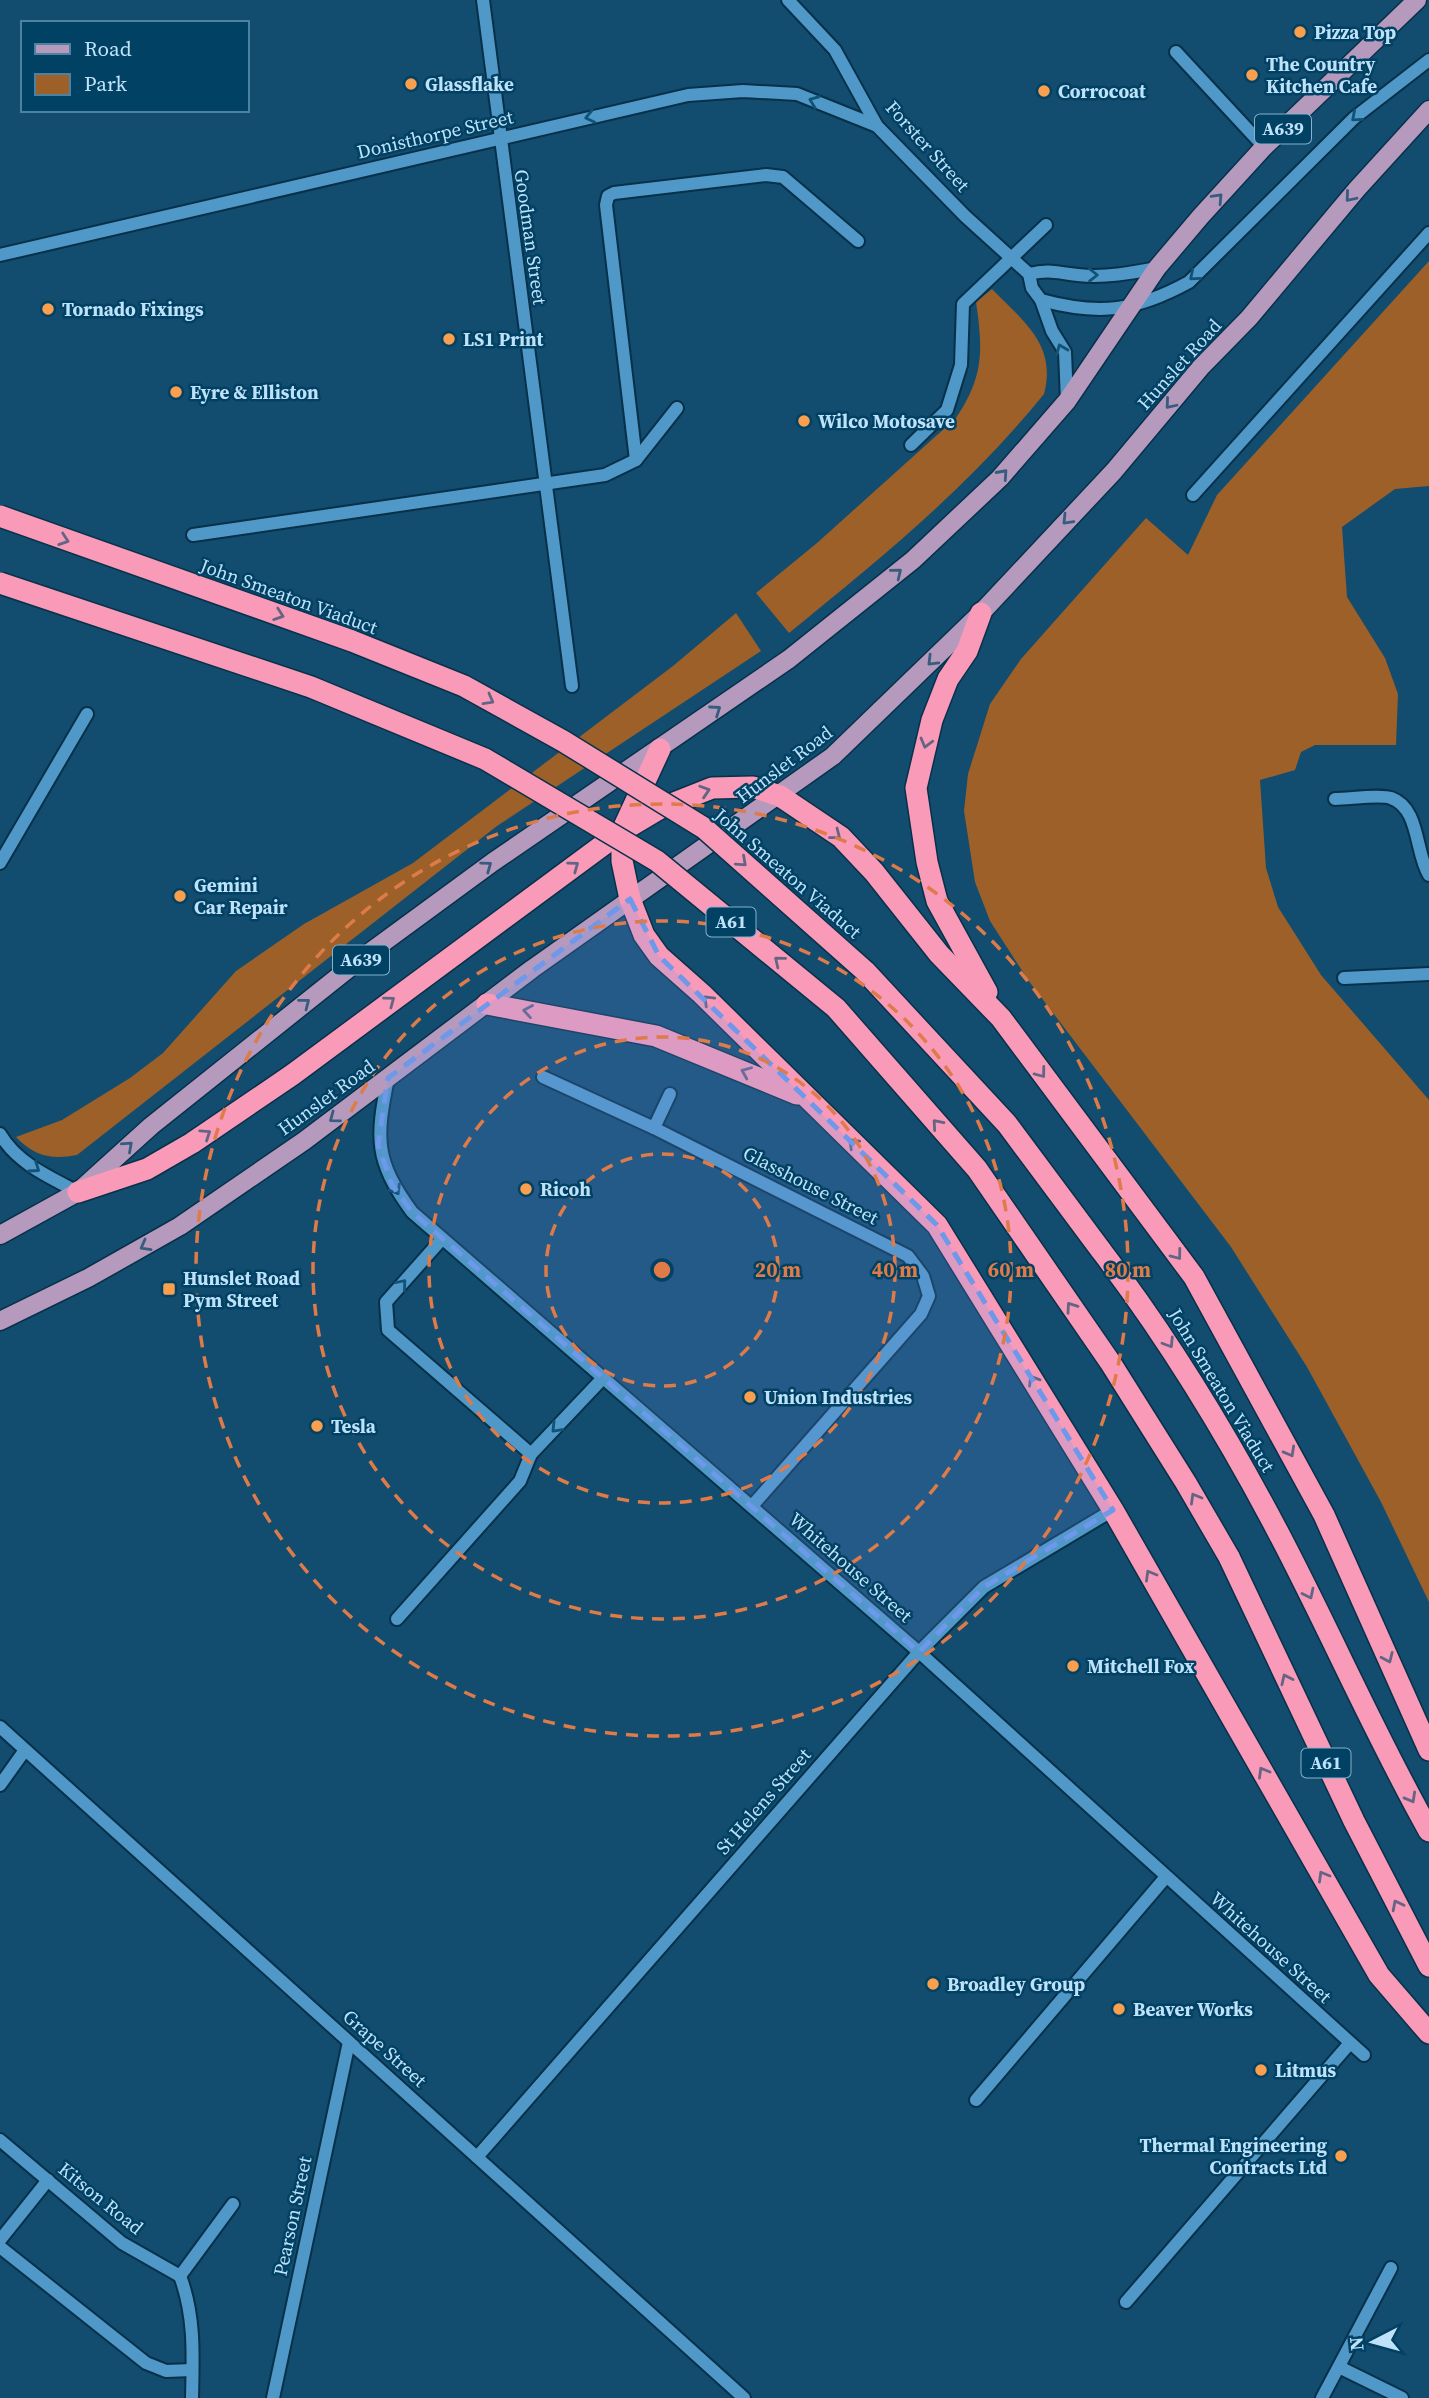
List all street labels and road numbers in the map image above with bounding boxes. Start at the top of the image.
street label: Forster Street [880,95,976,198]
street label: Donisthorpe Street [354,103,517,165]
road number: A639 [1255,114,1311,144]
street label: Goodman Street [509,168,553,307]
street label: Hunslet Road [1131,313,1227,415]
street label: John Smeaton Viaduct [196,551,382,640]
street label: Hunslet Road [731,719,838,809]
street label: John Smeaton Viaduct [708,801,868,945]
road number: A61 [706,908,756,937]
road number: A639 [333,945,389,974]
street label: Hunslet Road [272,1053,380,1141]
street label: Glasshouse Street [739,1140,884,1231]
street label: John Smeaton Viaduct [1162,1302,1282,1477]
street label: Whitehouse Street [784,1506,919,1628]
street label: St Helens Street [710,1742,817,1860]
road number: A61 [1302,1748,1350,1778]
street label: Whitehouse Street [1205,1885,1338,2009]
street label: Grape Street [338,2003,433,2093]
street label: Pearson Street [267,2153,318,2278]
street label: Kitson Road [53,2156,149,2240]

